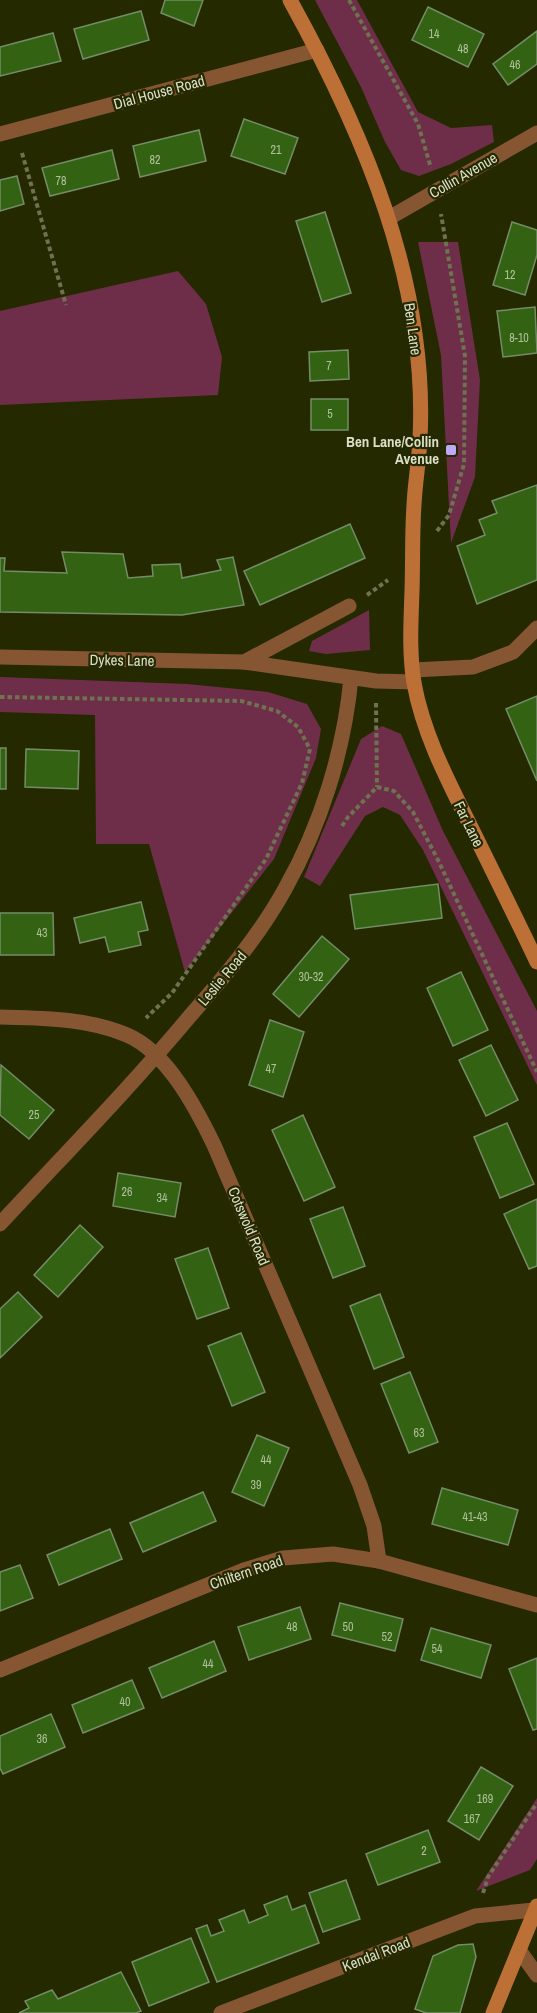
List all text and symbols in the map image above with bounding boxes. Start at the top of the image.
house number: 14 [429,26,440,42]
house number: 48 [458,41,468,57]
house number: 46 [510,57,520,73]
street label: Dial House Road [111,70,207,114]
house number: 21 [271,142,282,158]
street label: Collin Avenue [425,147,501,203]
house number: 82 [150,152,160,168]
house number: 78 [56,173,66,189]
house number: 12 [505,267,515,283]
street label: Ben Lane [399,301,427,357]
house number: 8-10 [509,330,529,346]
house number: 7 [326,358,332,374]
house number: 5 [327,406,333,422]
place label: Ben Lane/Collin Avenue [346,431,439,469]
marker: Ben Lane/Collin Avenue [444,443,458,457]
street label: Dykes Lane [89,649,155,671]
street label: Far Lane [449,798,489,851]
house number: 43 [37,925,47,941]
street label: Leslie Road [193,946,251,1010]
house number: 30-32 [298,969,324,985]
house number: 47 [266,1061,277,1077]
house number: 25 [29,1107,40,1123]
house number: 26 [122,1184,132,1200]
street label: Cotswold Road [223,1184,275,1268]
house number: 34 [157,1190,168,1206]
house number: 63 [414,1425,424,1441]
house number: 44 [261,1452,272,1468]
house number: 39 [251,1477,261,1493]
house number: 41-43 [462,1509,488,1525]
street label: Chiltern Road [207,1550,285,1594]
house number: 48 [287,1619,297,1635]
house number: 50 [343,1619,353,1635]
house number: 52 [382,1629,392,1645]
house number: 54 [432,1641,443,1657]
house number: 44 [203,1656,214,1672]
house number: 40 [120,1694,130,1710]
house number: 36 [37,1731,47,1747]
house number: 169 [477,1791,493,1807]
house number: 167 [464,1811,481,1827]
house number: 2 [421,1843,427,1859]
street label: Kendal Road [339,1931,413,1977]

